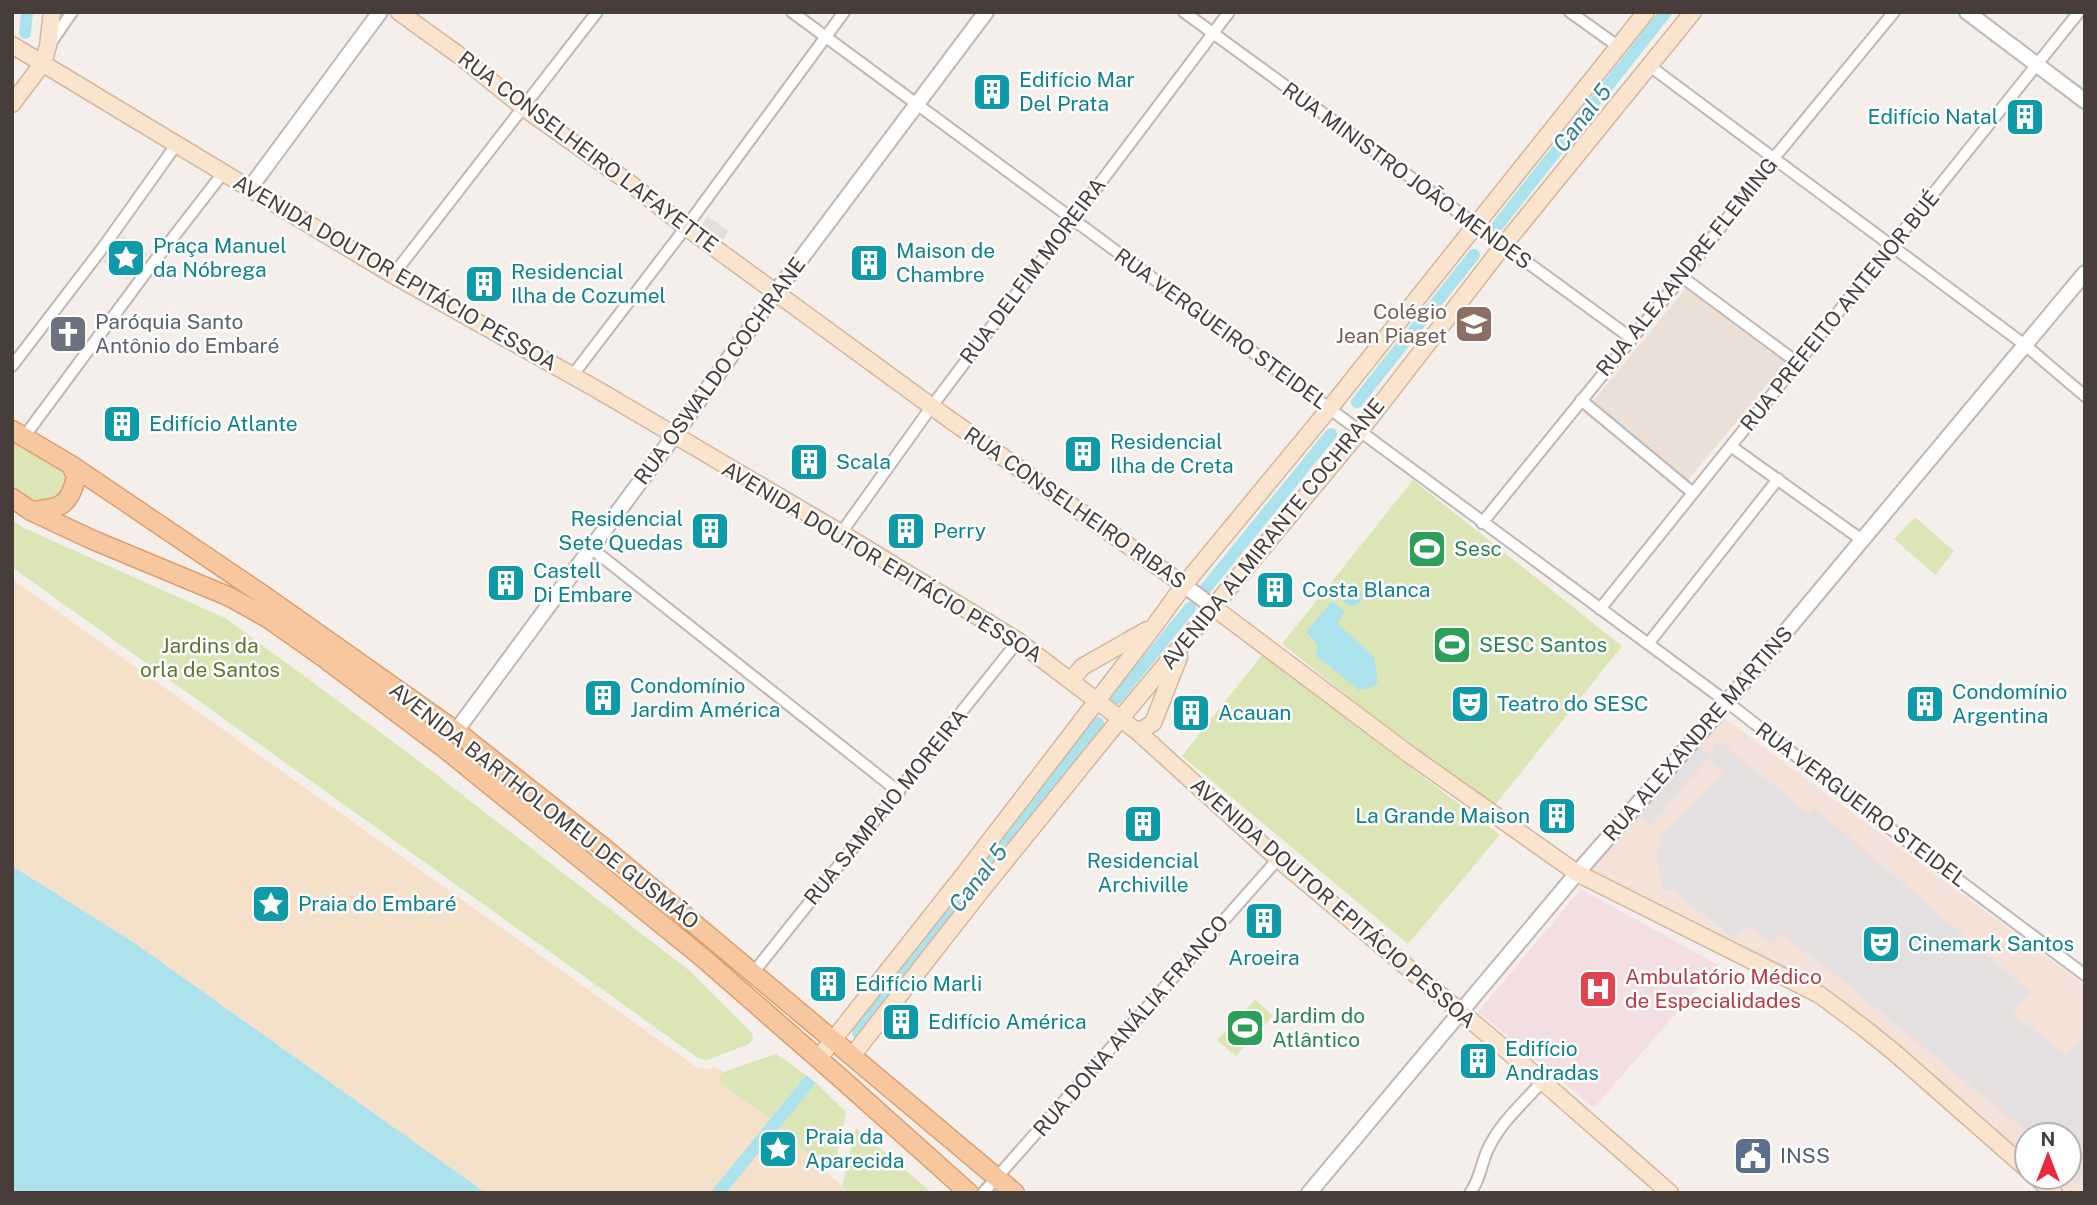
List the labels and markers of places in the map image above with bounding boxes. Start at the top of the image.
place label: Edifício Mar Del Prata [1019,67,1135,116]
building icon: Edifício Mar Del Prata [971,71,1013,113]
building icon: Edifício Natal [2004,96,2046,138]
place label: Edifício Natal [1868,104,1998,129]
place label: Praça Manuel da Nóbrega [153,233,287,282]
place icon: Praça Manuel da Nóbrega [105,237,147,279]
place label: Maison de Chambre [896,238,995,287]
building icon: Maison de Chambre [848,242,890,284]
place label: Residencial Ilha de Cozumel [511,259,666,308]
building icon: Residencial Ilha de Cozumel [463,263,505,305]
place label: Colégio Jean Piaget [1336,299,1447,348]
school or university icon: Colégio Jean Piaget [1453,303,1495,345]
place label: Paróquia Santo Antônio do Embaré [95,309,279,358]
church icon: Paróquia Santo Antônio do Embaré [47,313,89,355]
building icon: Edifício Atlante [101,403,143,445]
place label: Edifício Atlante [149,411,298,436]
place label: Residencial Ilha de Creta [1110,429,1234,478]
building icon: Residencial Ilha de Creta [1062,433,1104,475]
building icon: Scala [788,441,830,483]
place label: Scala [836,449,891,474]
place label: Residencial Sete Quedas [558,506,683,555]
building icon: Residencial Sete Quedas [689,510,731,552]
building icon: Perry [885,510,927,552]
place label: Perry [933,518,986,543]
sports icon: Sesc [1406,528,1448,570]
place label: Sesc [1454,536,1502,561]
place label: Castell Di Embare [533,558,633,607]
building icon: Castell Di Embare [485,562,527,604]
building icon: Costa Blanca [1254,569,1296,611]
place label: Costa Blanca [1302,577,1430,602]
sports icon: SESC Santos [1431,624,1473,666]
place label: SESC Santos [1479,632,1607,657]
place label: Condomínio Jardim América [630,673,780,722]
building icon: Condomínio Jardim América [582,677,624,719]
place label: Condomínio Argentina [1952,679,2067,728]
theatre icon: Teatro do SESC [1449,683,1491,725]
building icon: Condomínio Argentina [1904,683,1946,725]
place label: Teatro do SESC [1497,691,1648,716]
building icon: Acauan [1170,692,1212,734]
place label: Acauan [1218,700,1291,725]
building icon: La Grande Maison [1536,795,1578,837]
building icon: Residencial Archiville [1122,803,1164,845]
place label: La Grande Maison [1355,803,1530,828]
place label: Residencial Archiville [1087,848,1199,897]
place icon: Praia do Embaré [250,883,292,925]
place label: Praia do Embaré [298,891,457,916]
building icon: Aroeira [1243,900,1285,942]
theatre icon: Cinemark Santos [1860,923,1902,965]
place label: Cinemark Santos [1908,931,2074,956]
place label: Aroeira [1228,945,1300,970]
building icon: Edifício Marli [807,963,849,1005]
place label: Ambulatório Médico de Especialidades [1625,964,1822,1013]
hospital icon: Ambulatório Médico de Especialidades [1577,968,1619,1010]
place label: Edifício Marli [855,971,982,996]
building icon: Edifício América [880,1001,922,1043]
place label: Jardim do Atlântico [1272,1003,1365,1052]
sports icon: Jardim do Atlântico [1224,1007,1266,1049]
place label: Edifício América [928,1009,1087,1034]
place label: Edifício Andradas [1505,1036,1599,1085]
building icon: Edifício Andradas [1457,1040,1499,1082]
place label: Praia da Aparecida [805,1124,904,1173]
place icon: Praia da Aparecida [757,1128,799,1170]
public building icon: INSS [1732,1135,1774,1177]
place label: INSS [1780,1143,1830,1168]

